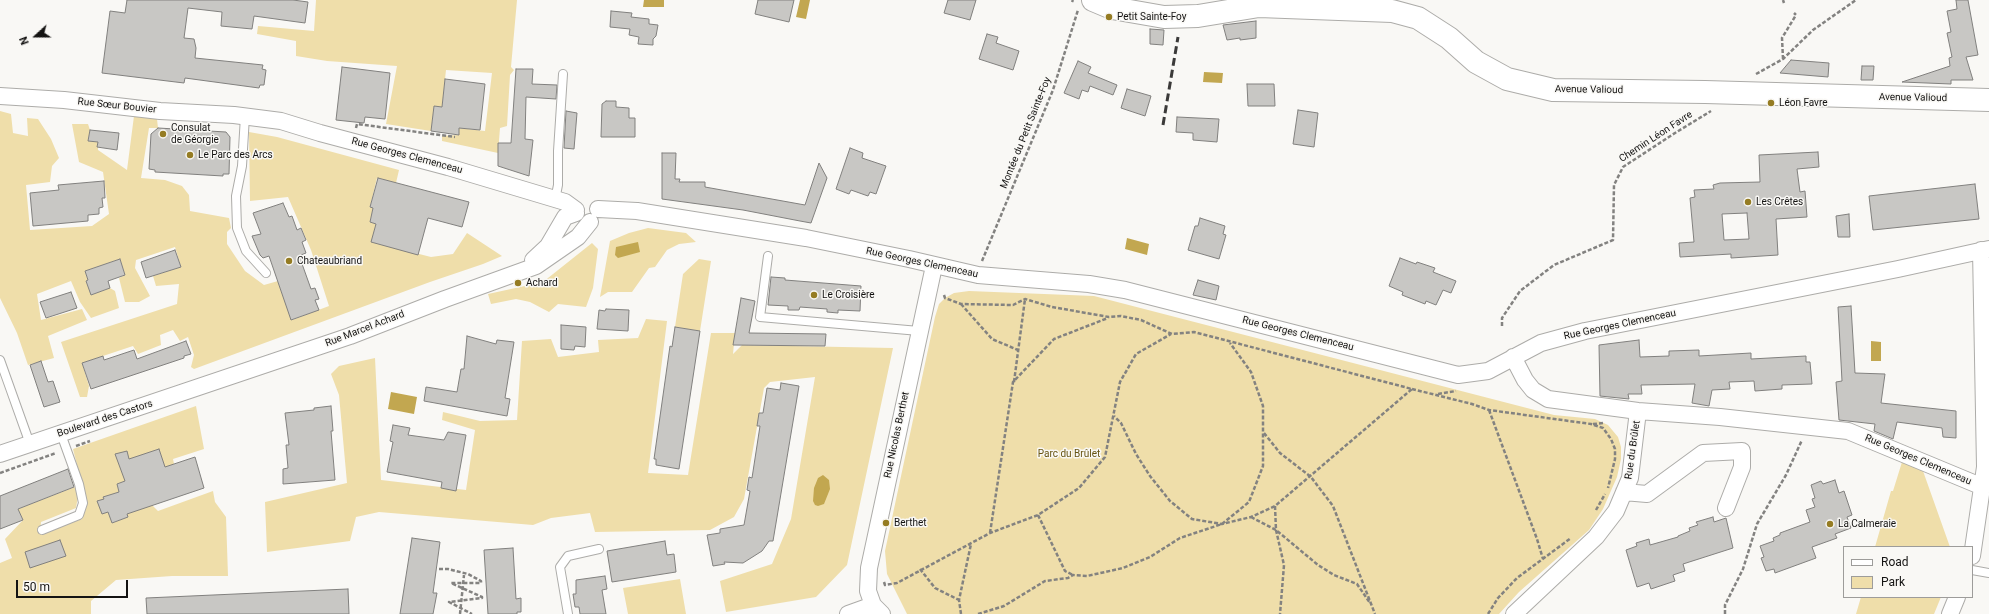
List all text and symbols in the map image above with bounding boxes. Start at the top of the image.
place label: Petit Sainte-Foy [1117,11,1186,23]
marker: Petit Sainte-Foy [1104,12,1114,22]
north arrow [16,16,56,56]
text: N [17,35,32,46]
street label: Montée du Petit Sainte-Foy [998,75,1054,191]
street label: Avenue Valioud [1555,83,1623,97]
street label: Avenue Valioud [1879,91,1947,105]
street label: Rue Sœur Bouvier [77,96,157,116]
place label: Léon Favre [1779,97,1828,109]
marker: Léon Favre [1766,98,1776,108]
street label: Chemin Léon Favre [1617,109,1695,165]
place label: Consulat de Géorgie [171,122,219,146]
marker: Consulat de Géorgie [158,129,168,139]
street label: Rue Georges Clemenceau [350,135,464,177]
place label: Le Parc des Arcs [198,149,273,161]
marker: Le Parc des Arcs [185,150,195,160]
place label: Les Crêtes [1756,196,1803,208]
marker: Les Crêtes [1743,197,1753,207]
street label: Rue Georges Clemenceau [865,245,979,281]
place label: Chateaubriand [297,255,362,267]
marker: Chateaubriand [284,256,294,266]
place label: Achard [526,277,558,289]
marker: Achard [513,278,523,288]
place label: Le Croisière [822,289,875,301]
marker: Le Croisière [809,290,819,300]
street label: Rue Georges Clemenceau [1563,307,1677,343]
street label: Rue Marcel Achard [324,308,406,350]
street label: Rue Georges Clemenceau [1241,314,1355,354]
street label: Rue Nicolas Berthet [882,391,912,479]
street label: Boulevard des Castors [56,398,154,440]
street label: Rue du Brûlet [1623,420,1643,480]
street label: Rue Georges Clemenceau [1863,432,1973,488]
park label: Parc du Brûlet [1038,448,1100,460]
place label: Berthet [894,517,927,529]
marker: Berthet [881,518,891,528]
place label: La Calmeraie [1838,518,1896,530]
marker: La Calmeraie [1825,519,1835,529]
legend [1843,546,1973,598]
text: Road [1881,555,1909,569]
scale bar [18,572,130,598]
text: Park [1881,575,1905,589]
text: 50 m [23,580,50,594]

